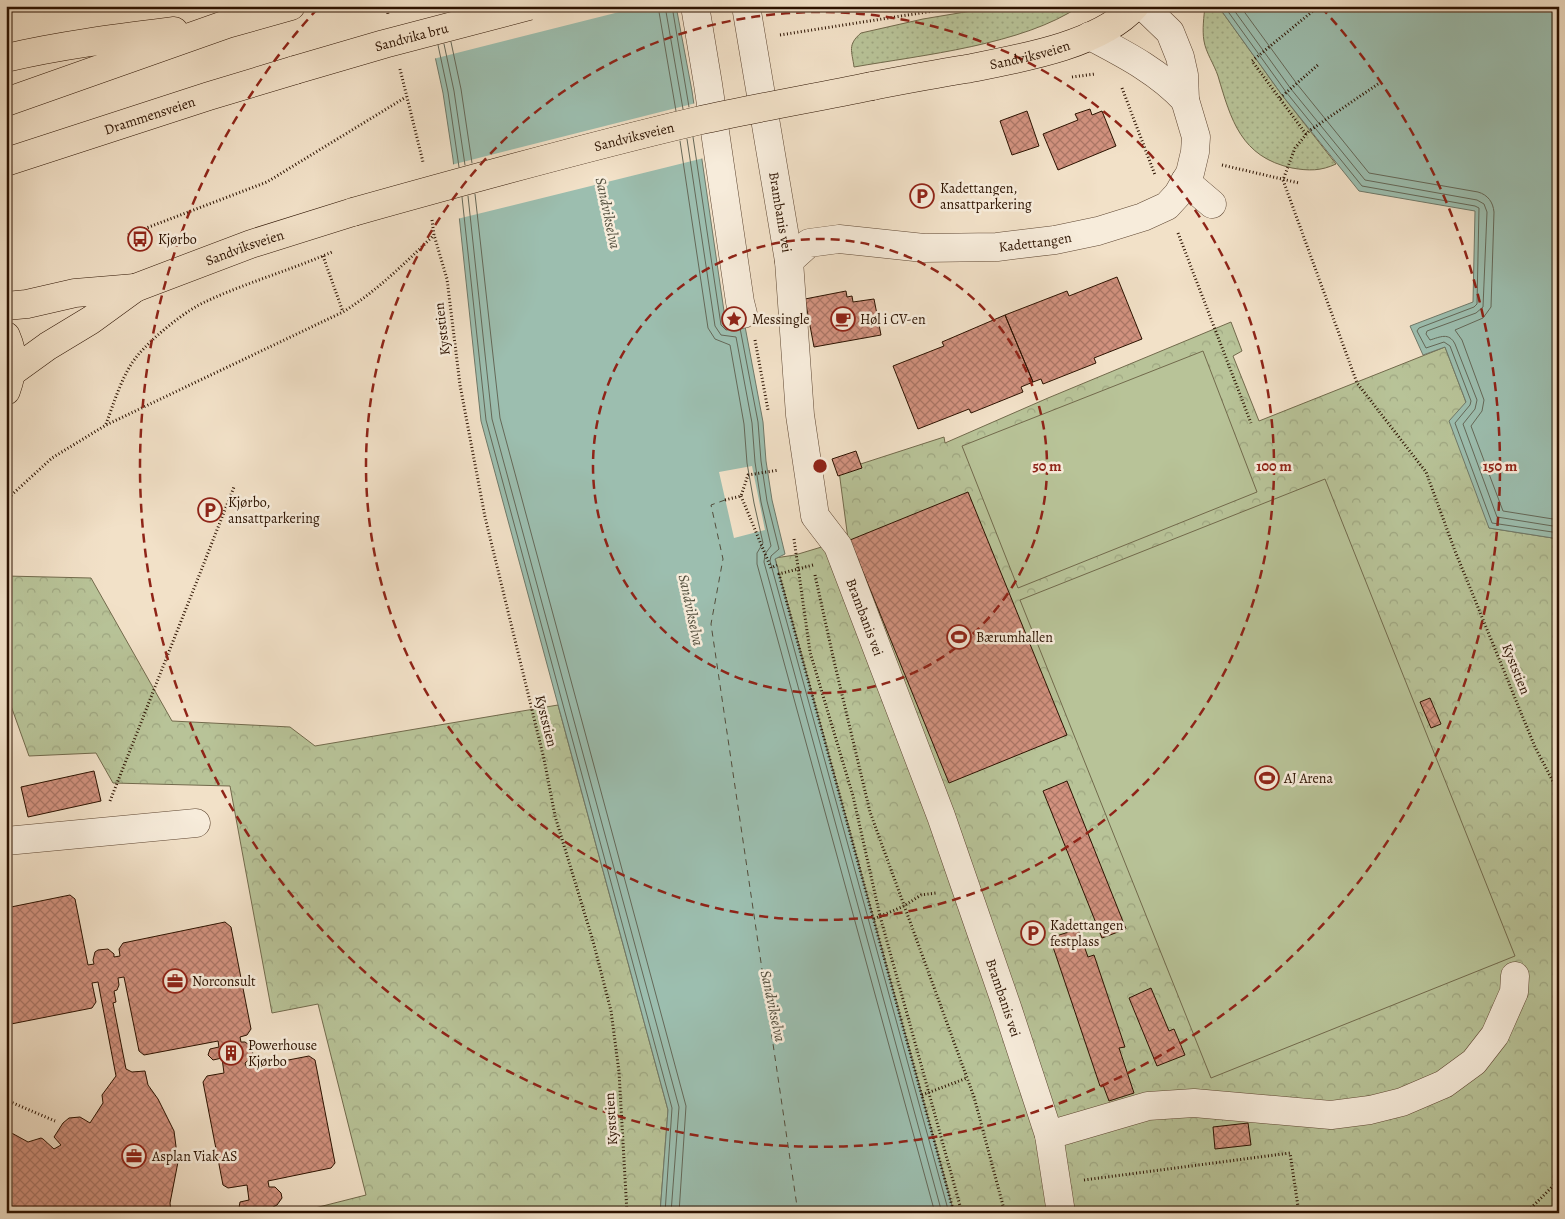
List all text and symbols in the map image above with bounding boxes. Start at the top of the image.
street label: Sandvika bru [372,18,451,56]
street label: Sandviksveien [988,35,1073,74]
street label: Drammensveien [102,92,198,139]
street label: Sandviksveien [592,117,676,156]
street label: Brambanis vei [765,170,797,254]
water label: Sandvikselva [591,175,625,251]
place label: Kadettangen, ansattparkering [940,179,1032,214]
parking icon: Kadettangen, ansattparkering [909,183,935,209]
street label: Sandviksveien [203,225,286,270]
bus stop icon: Kjørbo [127,226,153,252]
street label: Kadettangen [997,227,1074,256]
place label: Kjørbo [158,230,197,249]
street label: Kyststien [429,301,455,356]
place icon: Messingle [721,306,747,332]
cafe icon: Høl i CV-en [830,306,856,332]
place label: Messingle [752,310,809,329]
place label: Høl i CV-en [860,310,926,329]
text: 50 m [1032,456,1062,476]
text: 100 m [1256,456,1292,476]
text: 150 m [1483,456,1518,476]
centre of rings [811,457,829,475]
place label: Kjørbo, ansattparkering [228,493,320,528]
parking icon: Kjørbo, ansattparkering [197,497,223,523]
water label: Sandvikselva [674,572,708,648]
street label: Brambanis vei [842,576,889,659]
sports icon: Bærumhallen [946,624,972,650]
place label: Bærumhallen [976,628,1053,647]
street label: Kyststien [1497,641,1535,697]
street label: Kyststien [530,693,562,749]
sports icon: AJ Arena [1254,765,1280,791]
place label: AJ Arena [1283,769,1333,788]
place label: Kadettangen festplass [1050,916,1124,951]
parking icon: Kadettangen festplass [1020,920,1046,946]
street label: Brambanis vei [981,956,1026,1039]
office icon: Norconsult [162,968,188,994]
water label: Sandvikselva [756,968,790,1044]
place label: Norconsult [192,972,256,991]
place label: Powerhouse Kjørbo [248,1036,317,1071]
building icon: Powerhouse Kjørbo [218,1040,244,1066]
street label: Kyststien [600,1092,622,1146]
office icon: Asplan Viak AS [121,1143,147,1169]
place label: Asplan Viak AS [151,1147,237,1166]

